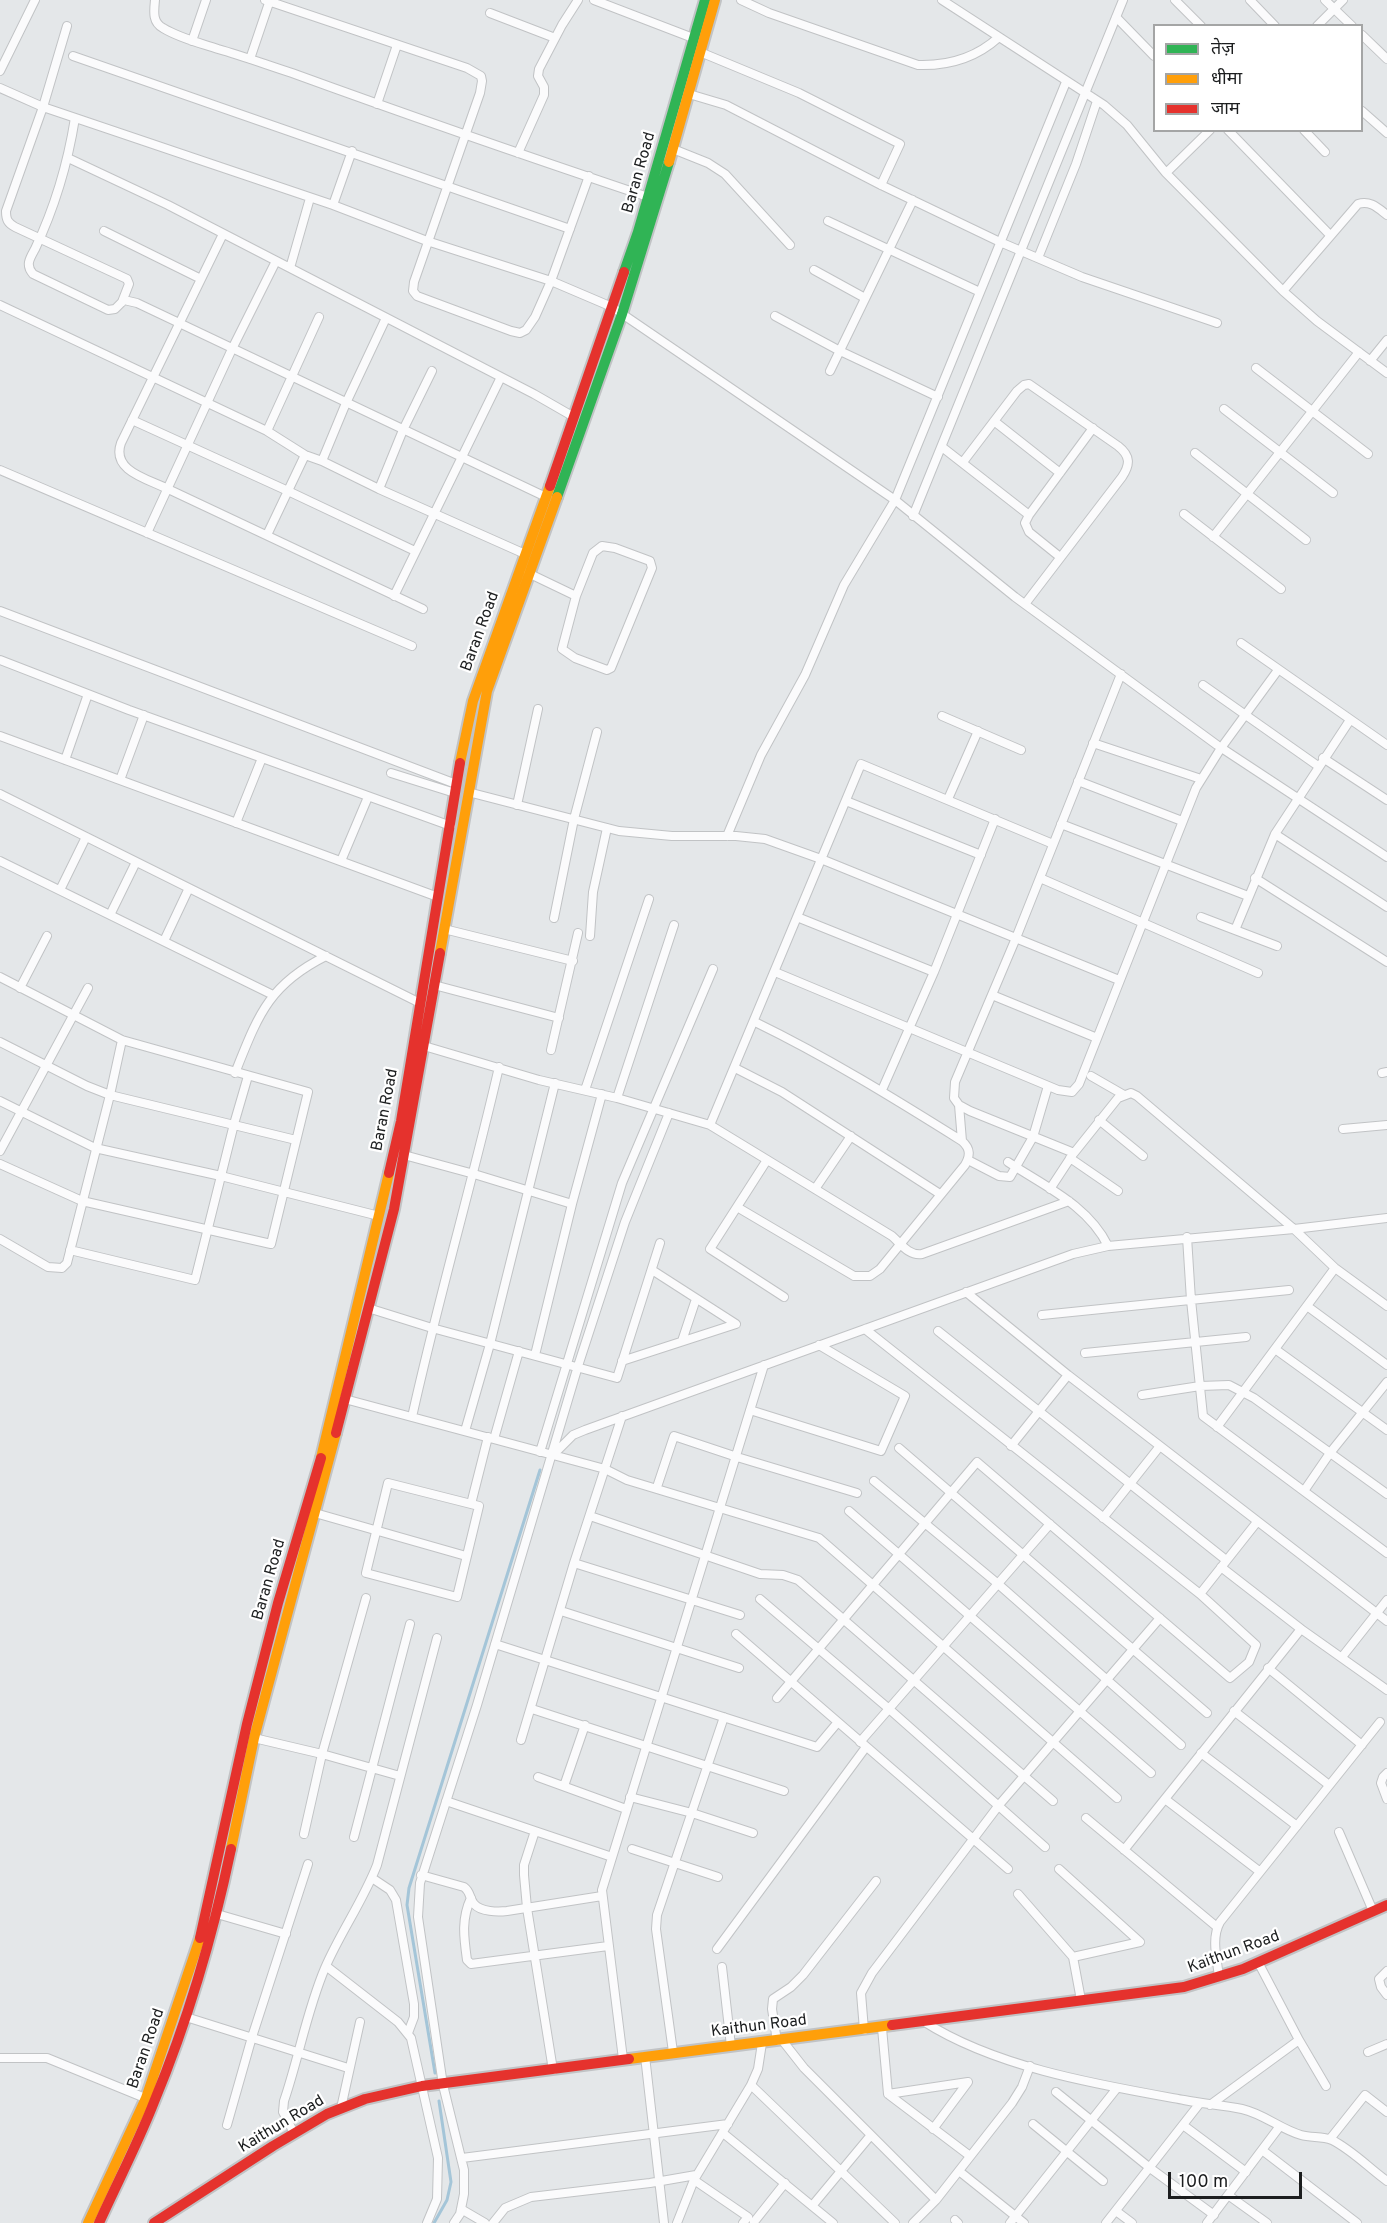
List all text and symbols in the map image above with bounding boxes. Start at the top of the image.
legend [1153,24,1363,132]
text: तेज़ [1211,38,1235,61]
text: धीमा [1211,68,1242,91]
text: जाम [1211,98,1240,121]
street label: Baran Road [619,130,661,216]
street label: Baran Road [458,589,504,675]
street label: Baran Road [369,1067,403,1153]
street label: Baran Road [249,1537,291,1623]
street label: Kaithun Road [1185,1927,1283,1979]
street label: Baran Road [124,2006,170,2092]
street label: Kaithun Road [710,2012,808,2042]
street label: Kaithun Road [236,2092,328,2158]
scale bar [1171,2160,1304,2198]
text: 100 m [1179,2171,1228,2194]

